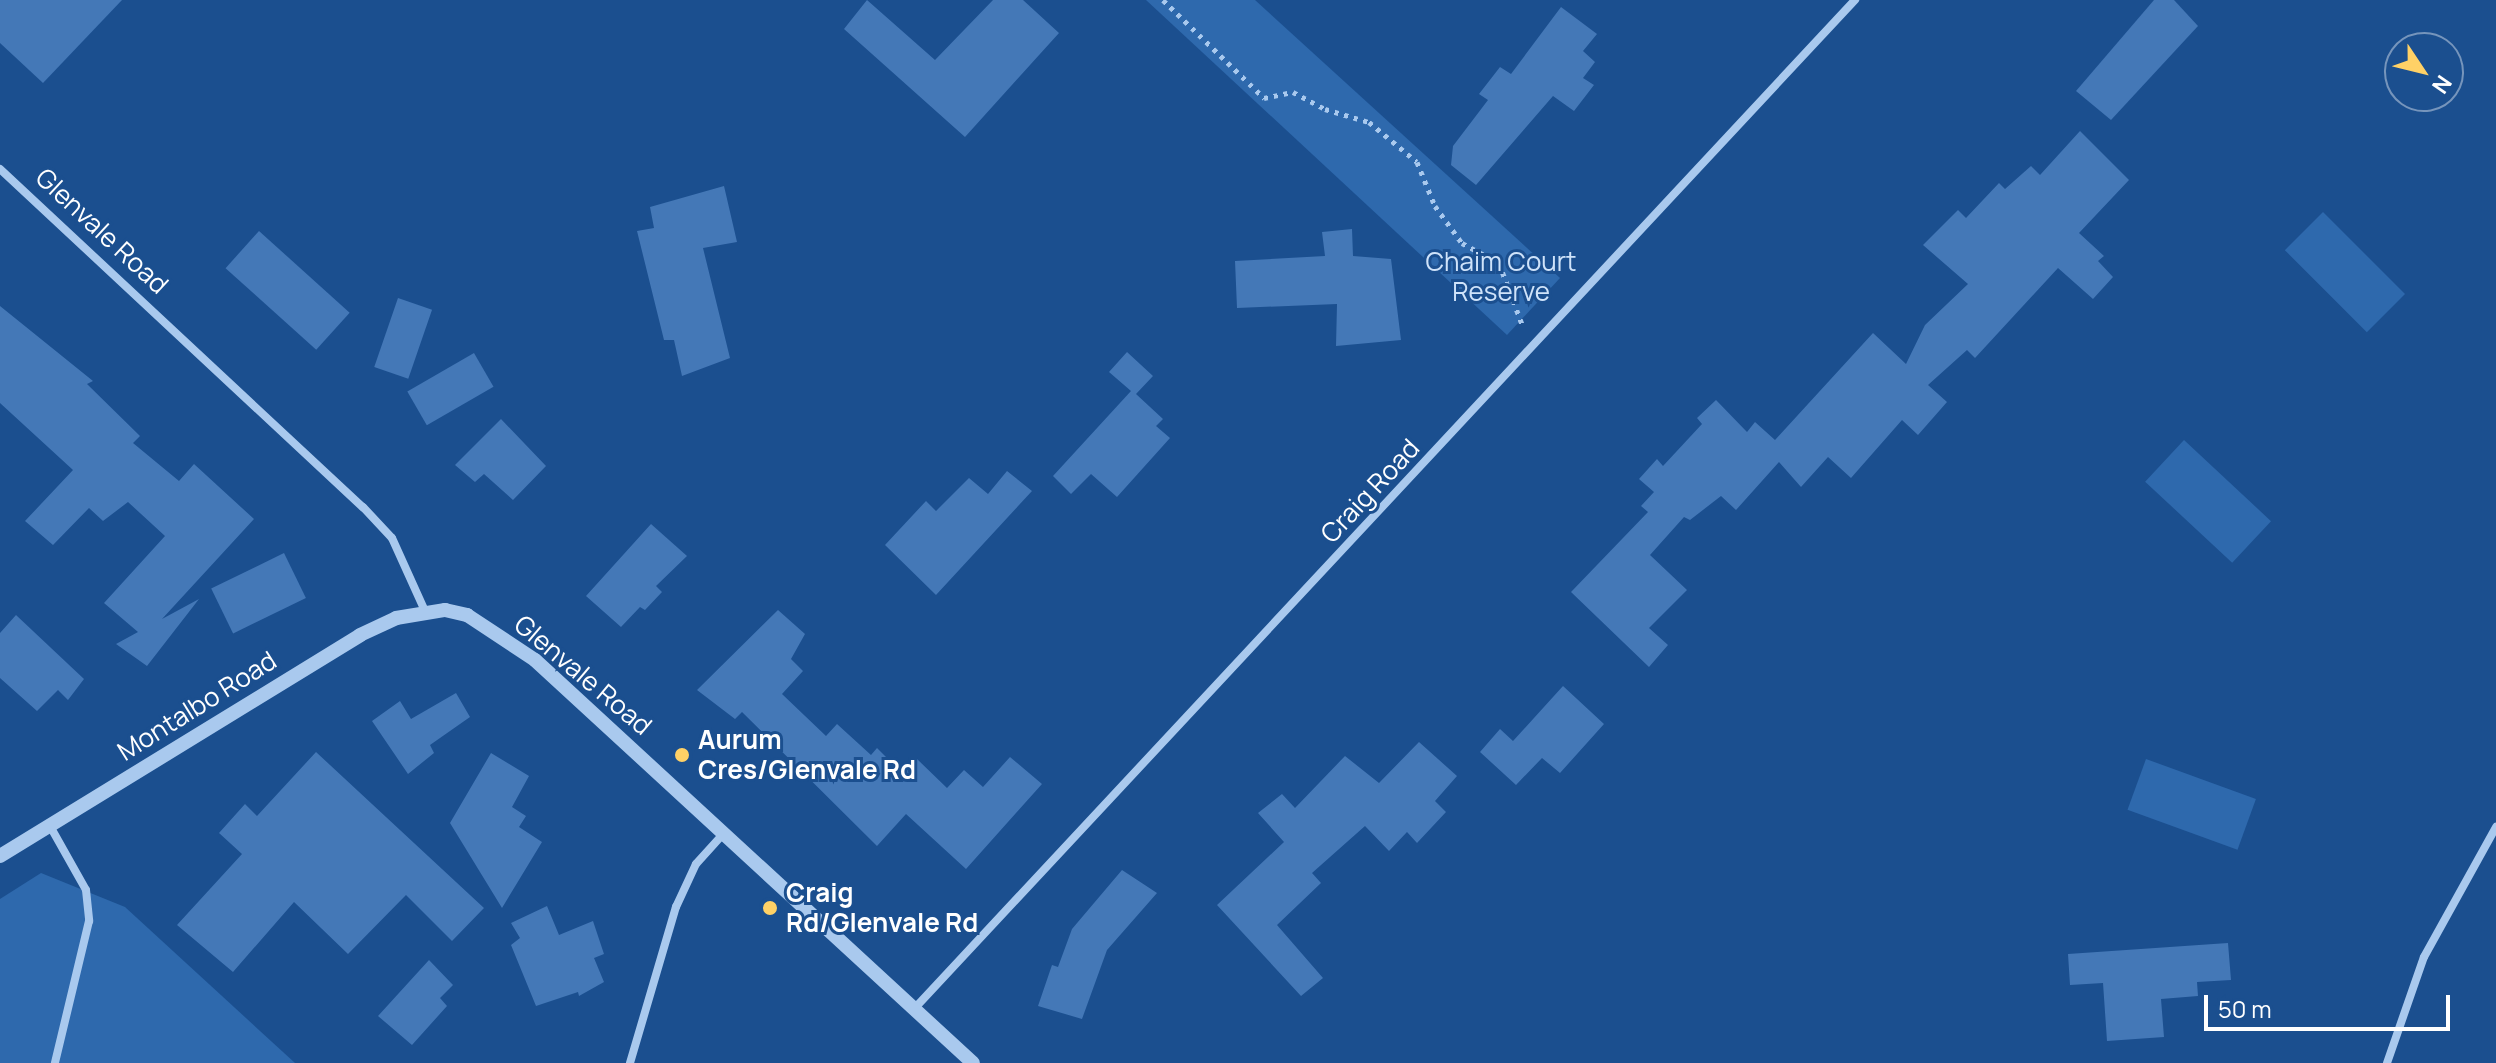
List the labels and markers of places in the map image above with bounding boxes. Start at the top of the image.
place label: Aurum Cres/Glenvale Rd [698,724,916,786]
marker: Aurum Cres/Glenvale Rd [673,746,691,764]
place label: Craig Rd/Glenvale Rd [786,877,978,938]
marker: Craig Rd/Glenvale Rd [761,899,779,917]

